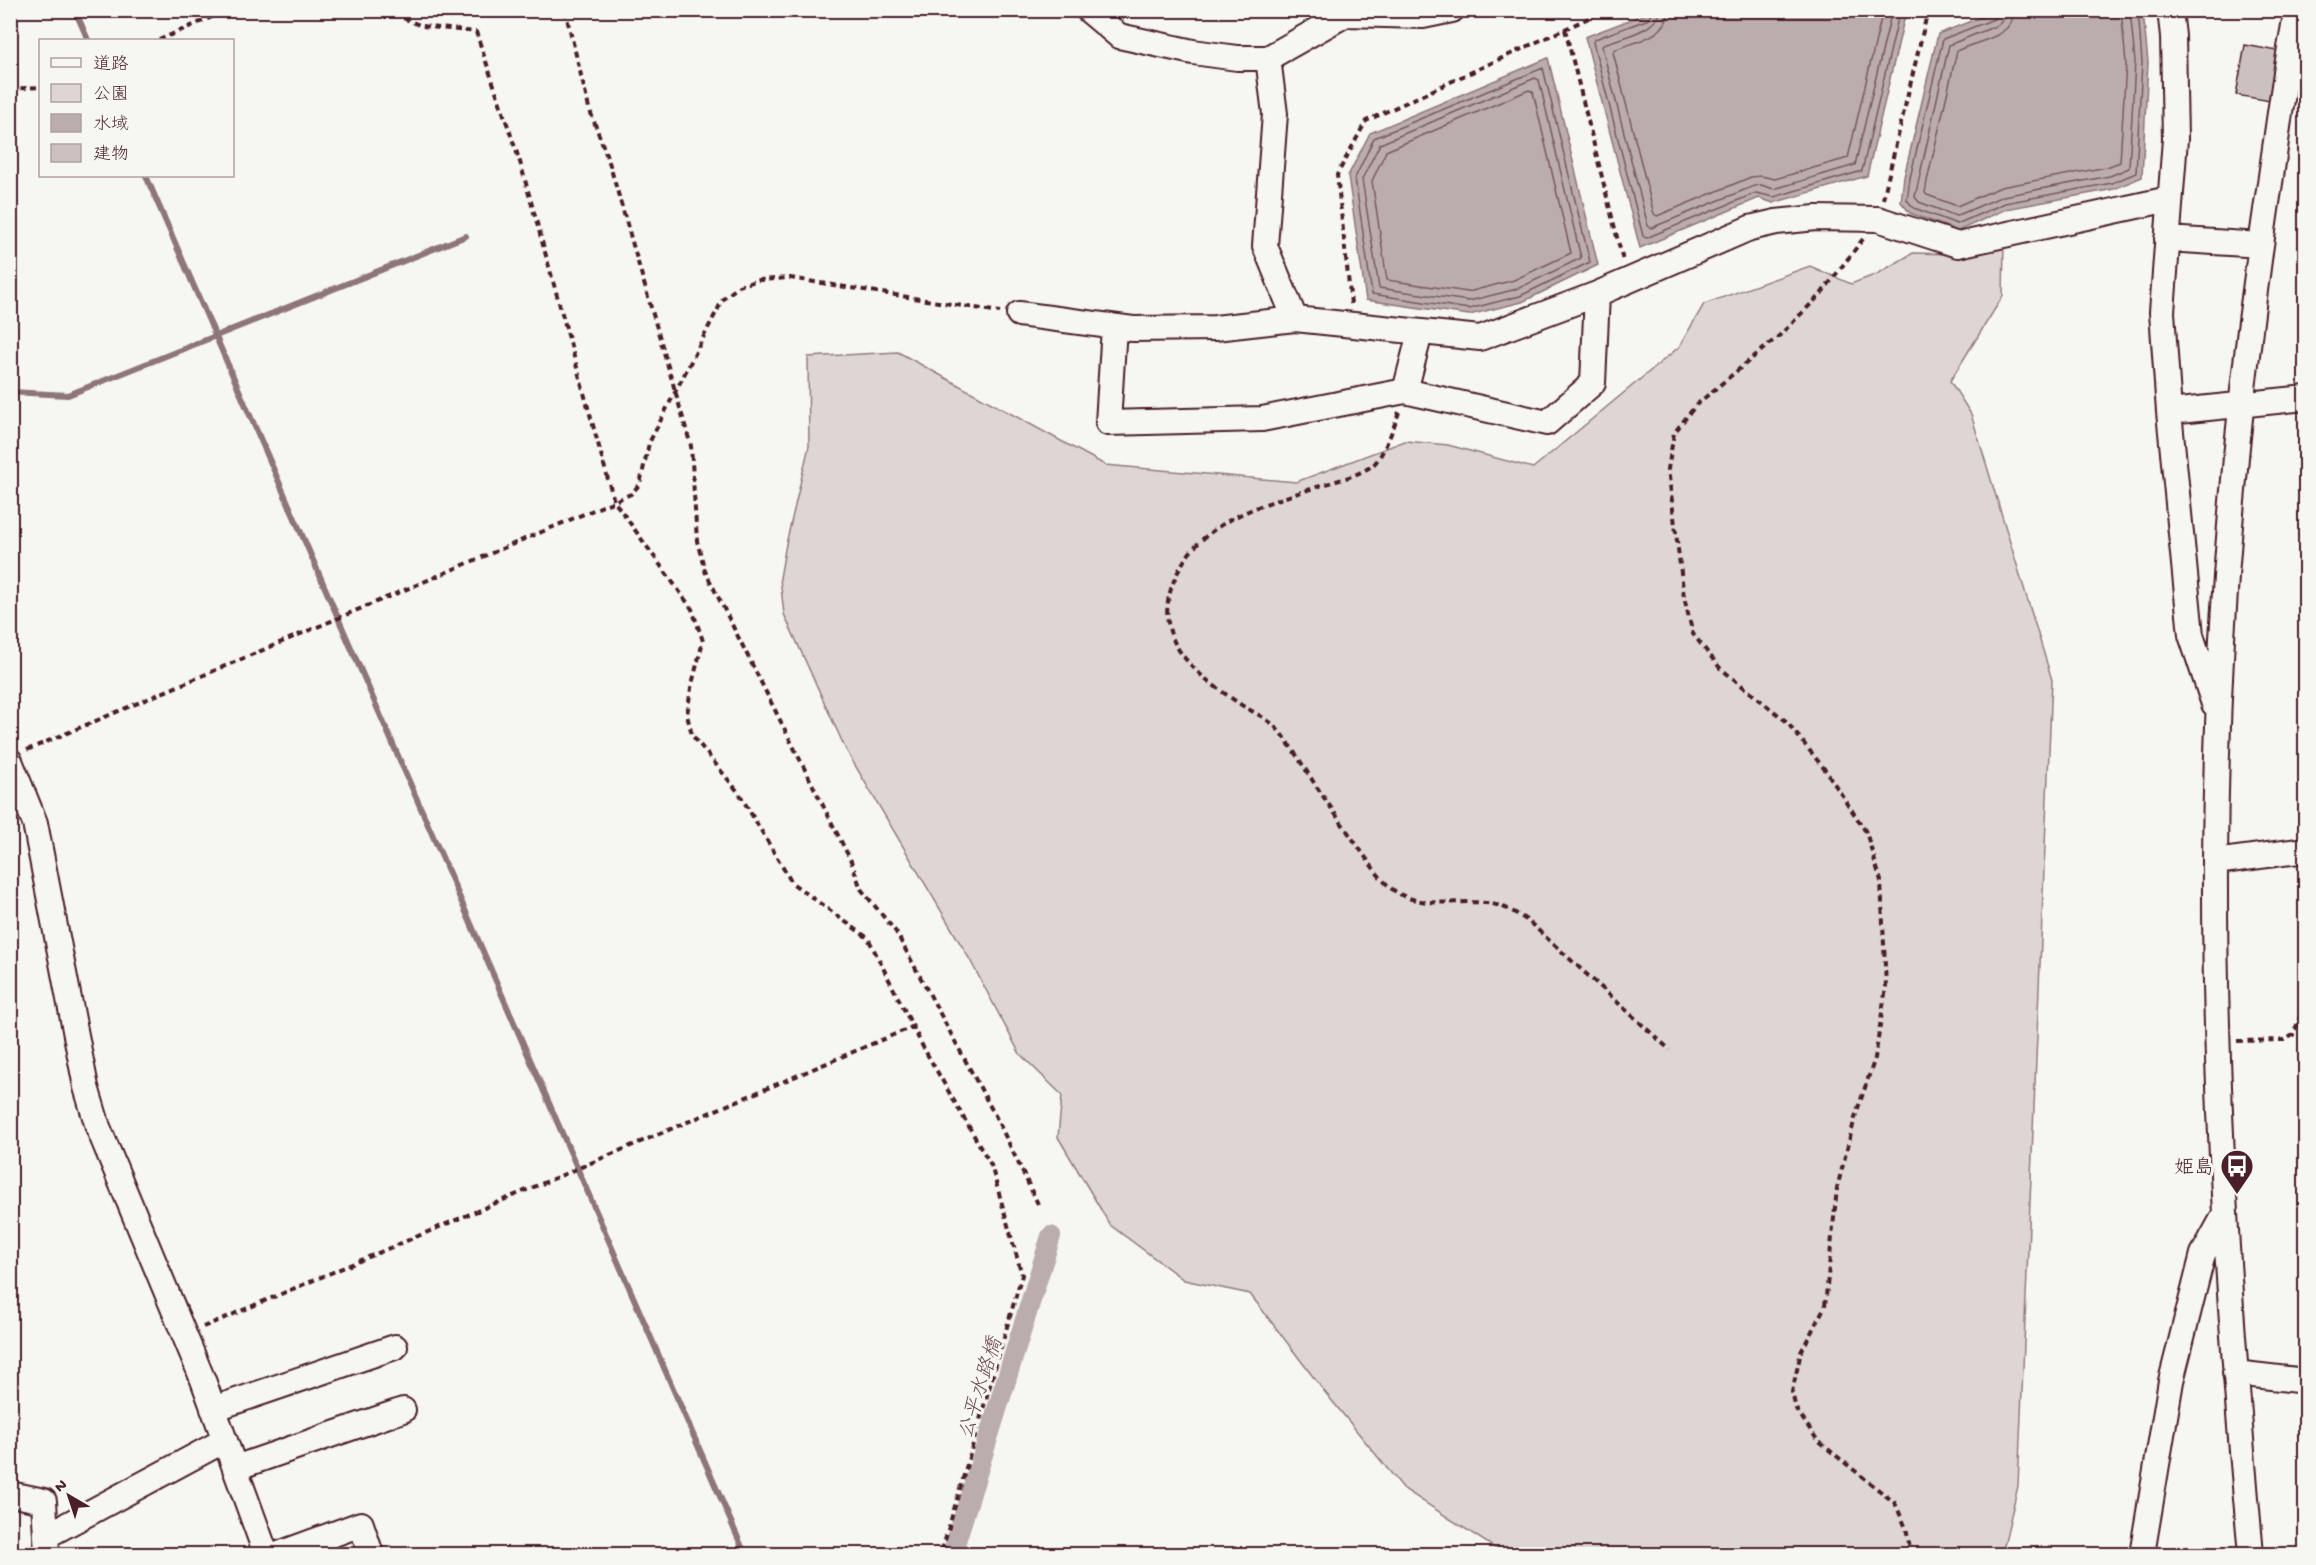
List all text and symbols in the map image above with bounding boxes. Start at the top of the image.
legend [39,39,234,177]
text: 道路 [93,54,129,76]
text: 公園 [93,85,129,106]
text: 水域 [93,114,129,136]
text: 建物 [93,144,129,166]
bus stop icon: 姫島 [2219,1148,2255,1195]
place label: 姫島 [2174,1156,2214,1181]
water label: 公平水路橋 [954,1333,1010,1443]
north arrow [39,1466,99,1526]
text: N [52,1476,72,1498]

